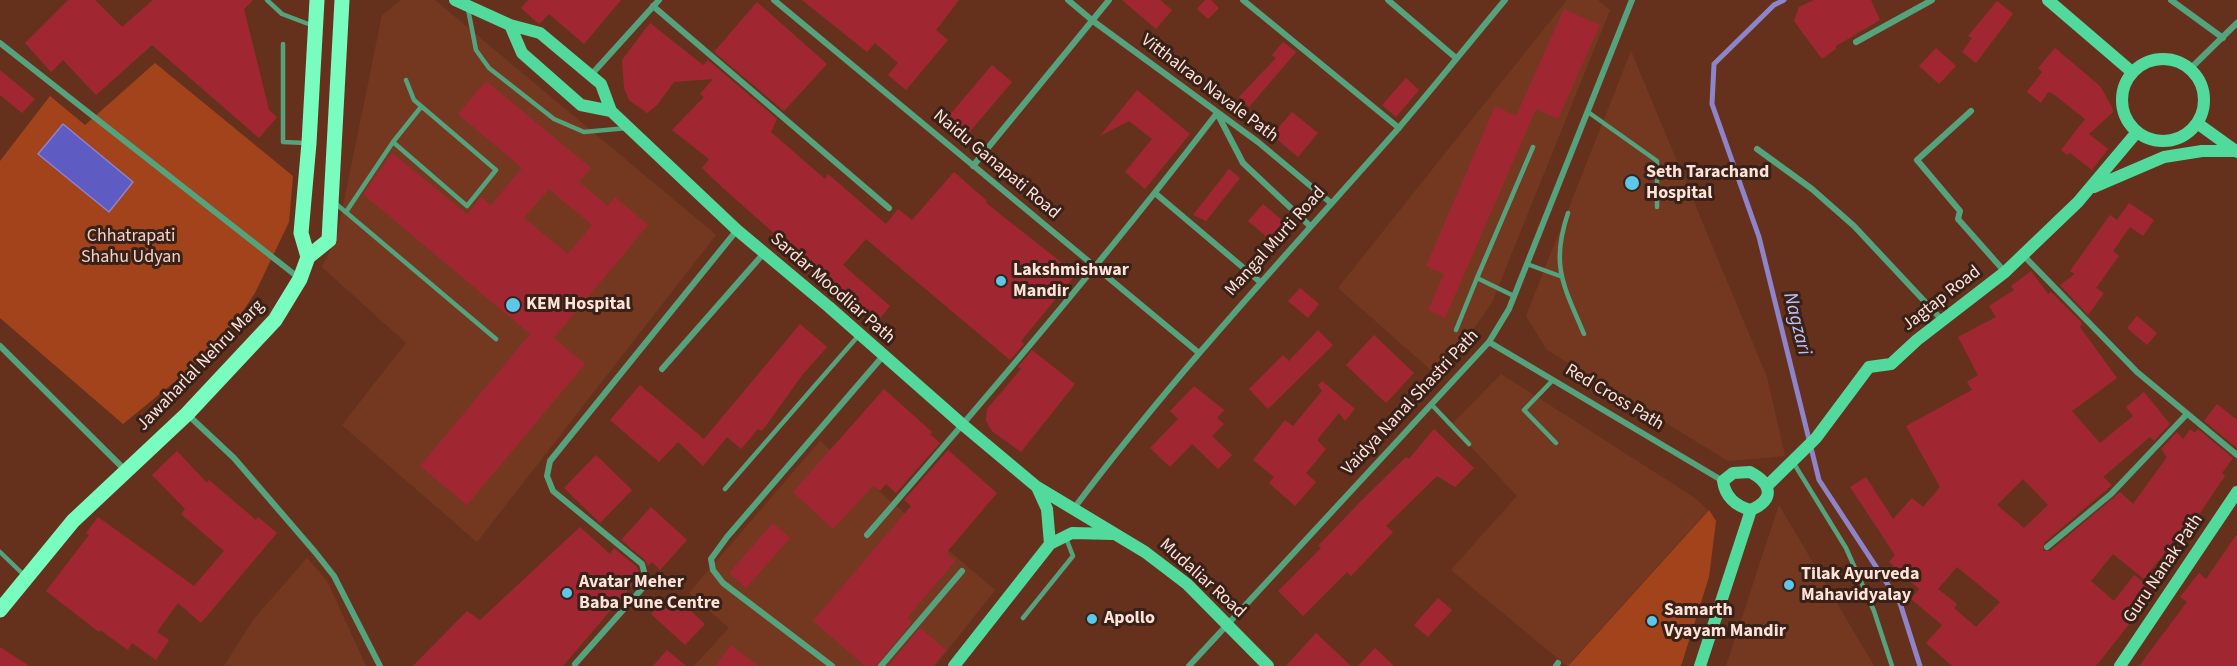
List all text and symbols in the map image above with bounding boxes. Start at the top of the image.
street label: Vitthalrao Navale Path [1136,30,1282,148]
street label: Naidu Ganapati Road [928,106,1064,224]
place label: Seth Tarachand Hospital [1646,162,1769,204]
marker: Seth Tarachand Hospital [1623,174,1641,192]
street label: Mangal Murti Road [1221,183,1331,301]
park label: Chhatrapati Shahu Udyan [81,226,181,268]
street label: Sardar Moodliar Path [765,229,899,349]
place label: Lakshmishwar Mandir [1013,260,1129,302]
street label: Jagtap Road [1898,262,1986,336]
marker: Lakshmishwar Mandir [994,274,1008,288]
water label: Nagzari [1777,290,1815,358]
place label: KEM Hospital [526,294,631,316]
street label: Jawaharlal Nehru Marg [133,296,269,436]
marker: KEM Hospital [504,296,522,314]
street label: Vaidya Nanal Shastri Path [1338,326,1484,480]
street label: Red Cross Path [1561,360,1667,436]
street label: Guru Nanak Path [2120,510,2208,628]
street label: Mudaliar Road [1154,535,1250,623]
place label: Tilak Ayurveda Mahavidyalay [1801,564,1919,606]
place label: Avatar Meher Baba Pune Centre [579,572,720,614]
marker: Tilak Ayurveda Mahavidyalay [1782,578,1796,592]
marker: Avatar Meher Baba Pune Centre [560,586,574,600]
place label: Samarth Vyayam Mandir [1664,600,1786,642]
place label: Apollo [1104,608,1155,630]
marker: Apollo [1085,612,1099,626]
marker: Samarth Vyayam Mandir [1645,614,1659,628]

